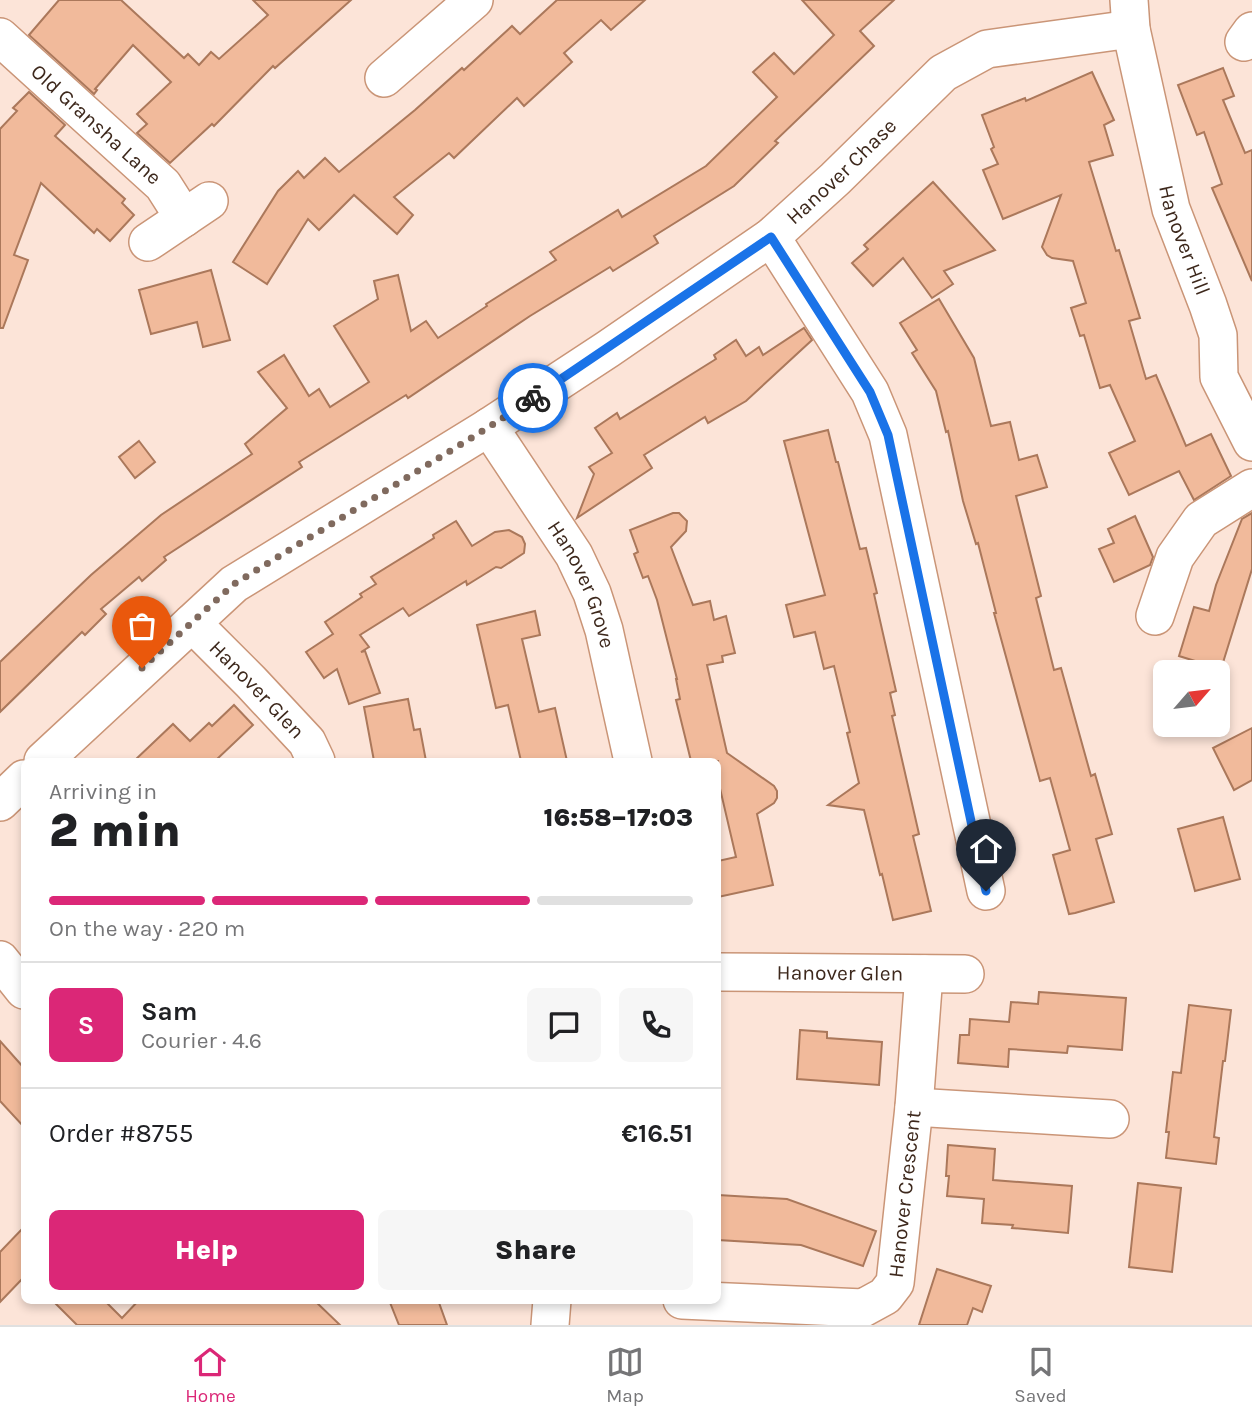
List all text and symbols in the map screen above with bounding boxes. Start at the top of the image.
street label: Old Gransha Lane [26,59,166,190]
street label: Hanover Chase [781,114,901,229]
street label: Hanover Hill [1154,183,1215,299]
courier [498,363,568,433]
icon: bike [514,379,552,417]
street label: Hanover Grove [543,516,620,650]
pin [112,596,172,668]
icon: bag [123,607,161,645]
street label: Hanover Glen [205,636,310,743]
north arrow [1153,660,1230,737]
map controls [1153,660,1230,737]
text: Arriving in [49,778,157,805]
text: 16:58–17:03 [544,802,693,833]
text: 2 min [49,804,181,858]
pin [956,819,1016,891]
icon: home [967,830,1005,868]
text: On the way · 220 m [49,915,245,942]
street label: Hanover Glen [777,960,903,986]
button: chat [527,988,601,1062]
button: phone [619,988,693,1062]
text: Sam [141,996,197,1027]
text: S [78,1010,94,1041]
text: Courier · 4.6 [141,1027,262,1054]
street label: Hanover Crescent [884,1109,926,1279]
text: Order #8755 [49,1118,193,1149]
text: €16.51 [621,1118,693,1149]
button: Help [49,1210,364,1290]
button: Share [378,1210,693,1290]
tab: Home [185,1343,236,1407]
tab: Map [606,1343,644,1407]
tab: Saved [1014,1343,1067,1407]

